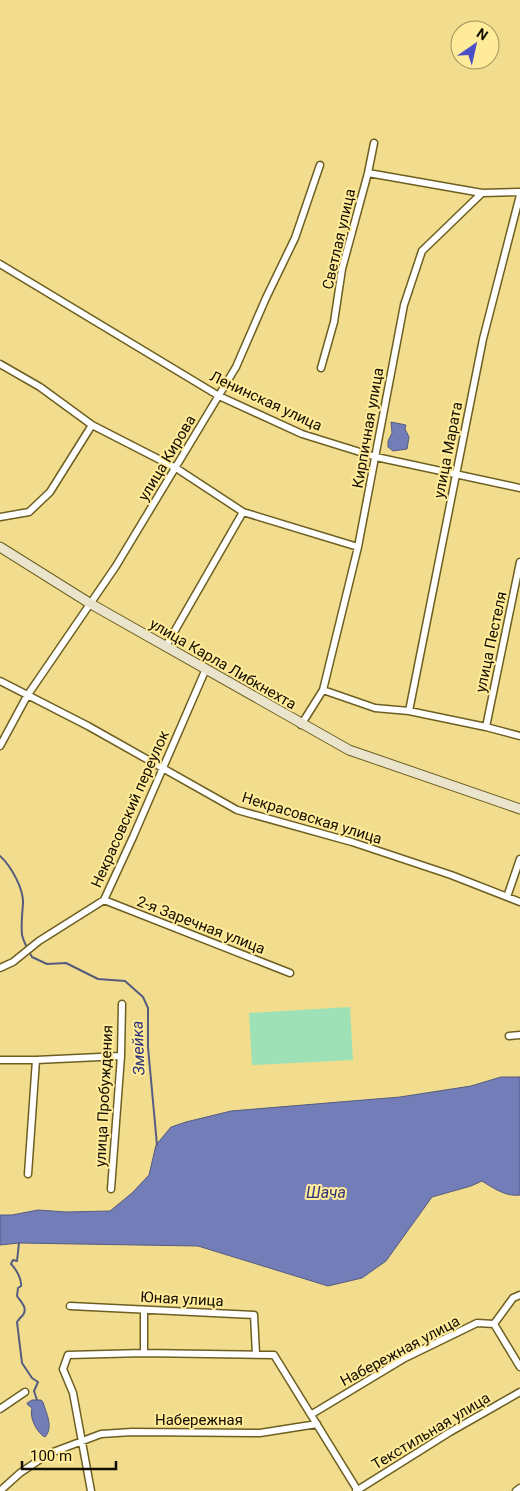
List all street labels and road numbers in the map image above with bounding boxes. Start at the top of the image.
street label: Светлая улица [319,187,359,291]
street label: Кирпичная улица [349,366,387,490]
street label: Ленинская улица [207,367,325,435]
street label: улица Марата [430,400,466,500]
street label: улица Кирова [134,412,200,504]
street label: улица Пестеля [472,590,510,694]
street label: улица Карла Либкнехта [146,615,300,713]
street label: Некрасовский переулок [87,728,173,890]
street label: Некрасовская улица [240,788,384,848]
street label: 2-я Заречная улица [134,892,268,958]
street label: улица Пробуждения [91,1025,117,1167]
street label: Юная улица [140,1288,224,1310]
street label: Набережная улица [337,1312,463,1390]
street label: Текстильная улица [369,1389,493,1473]
street label: Набережная [155,1411,243,1429]

